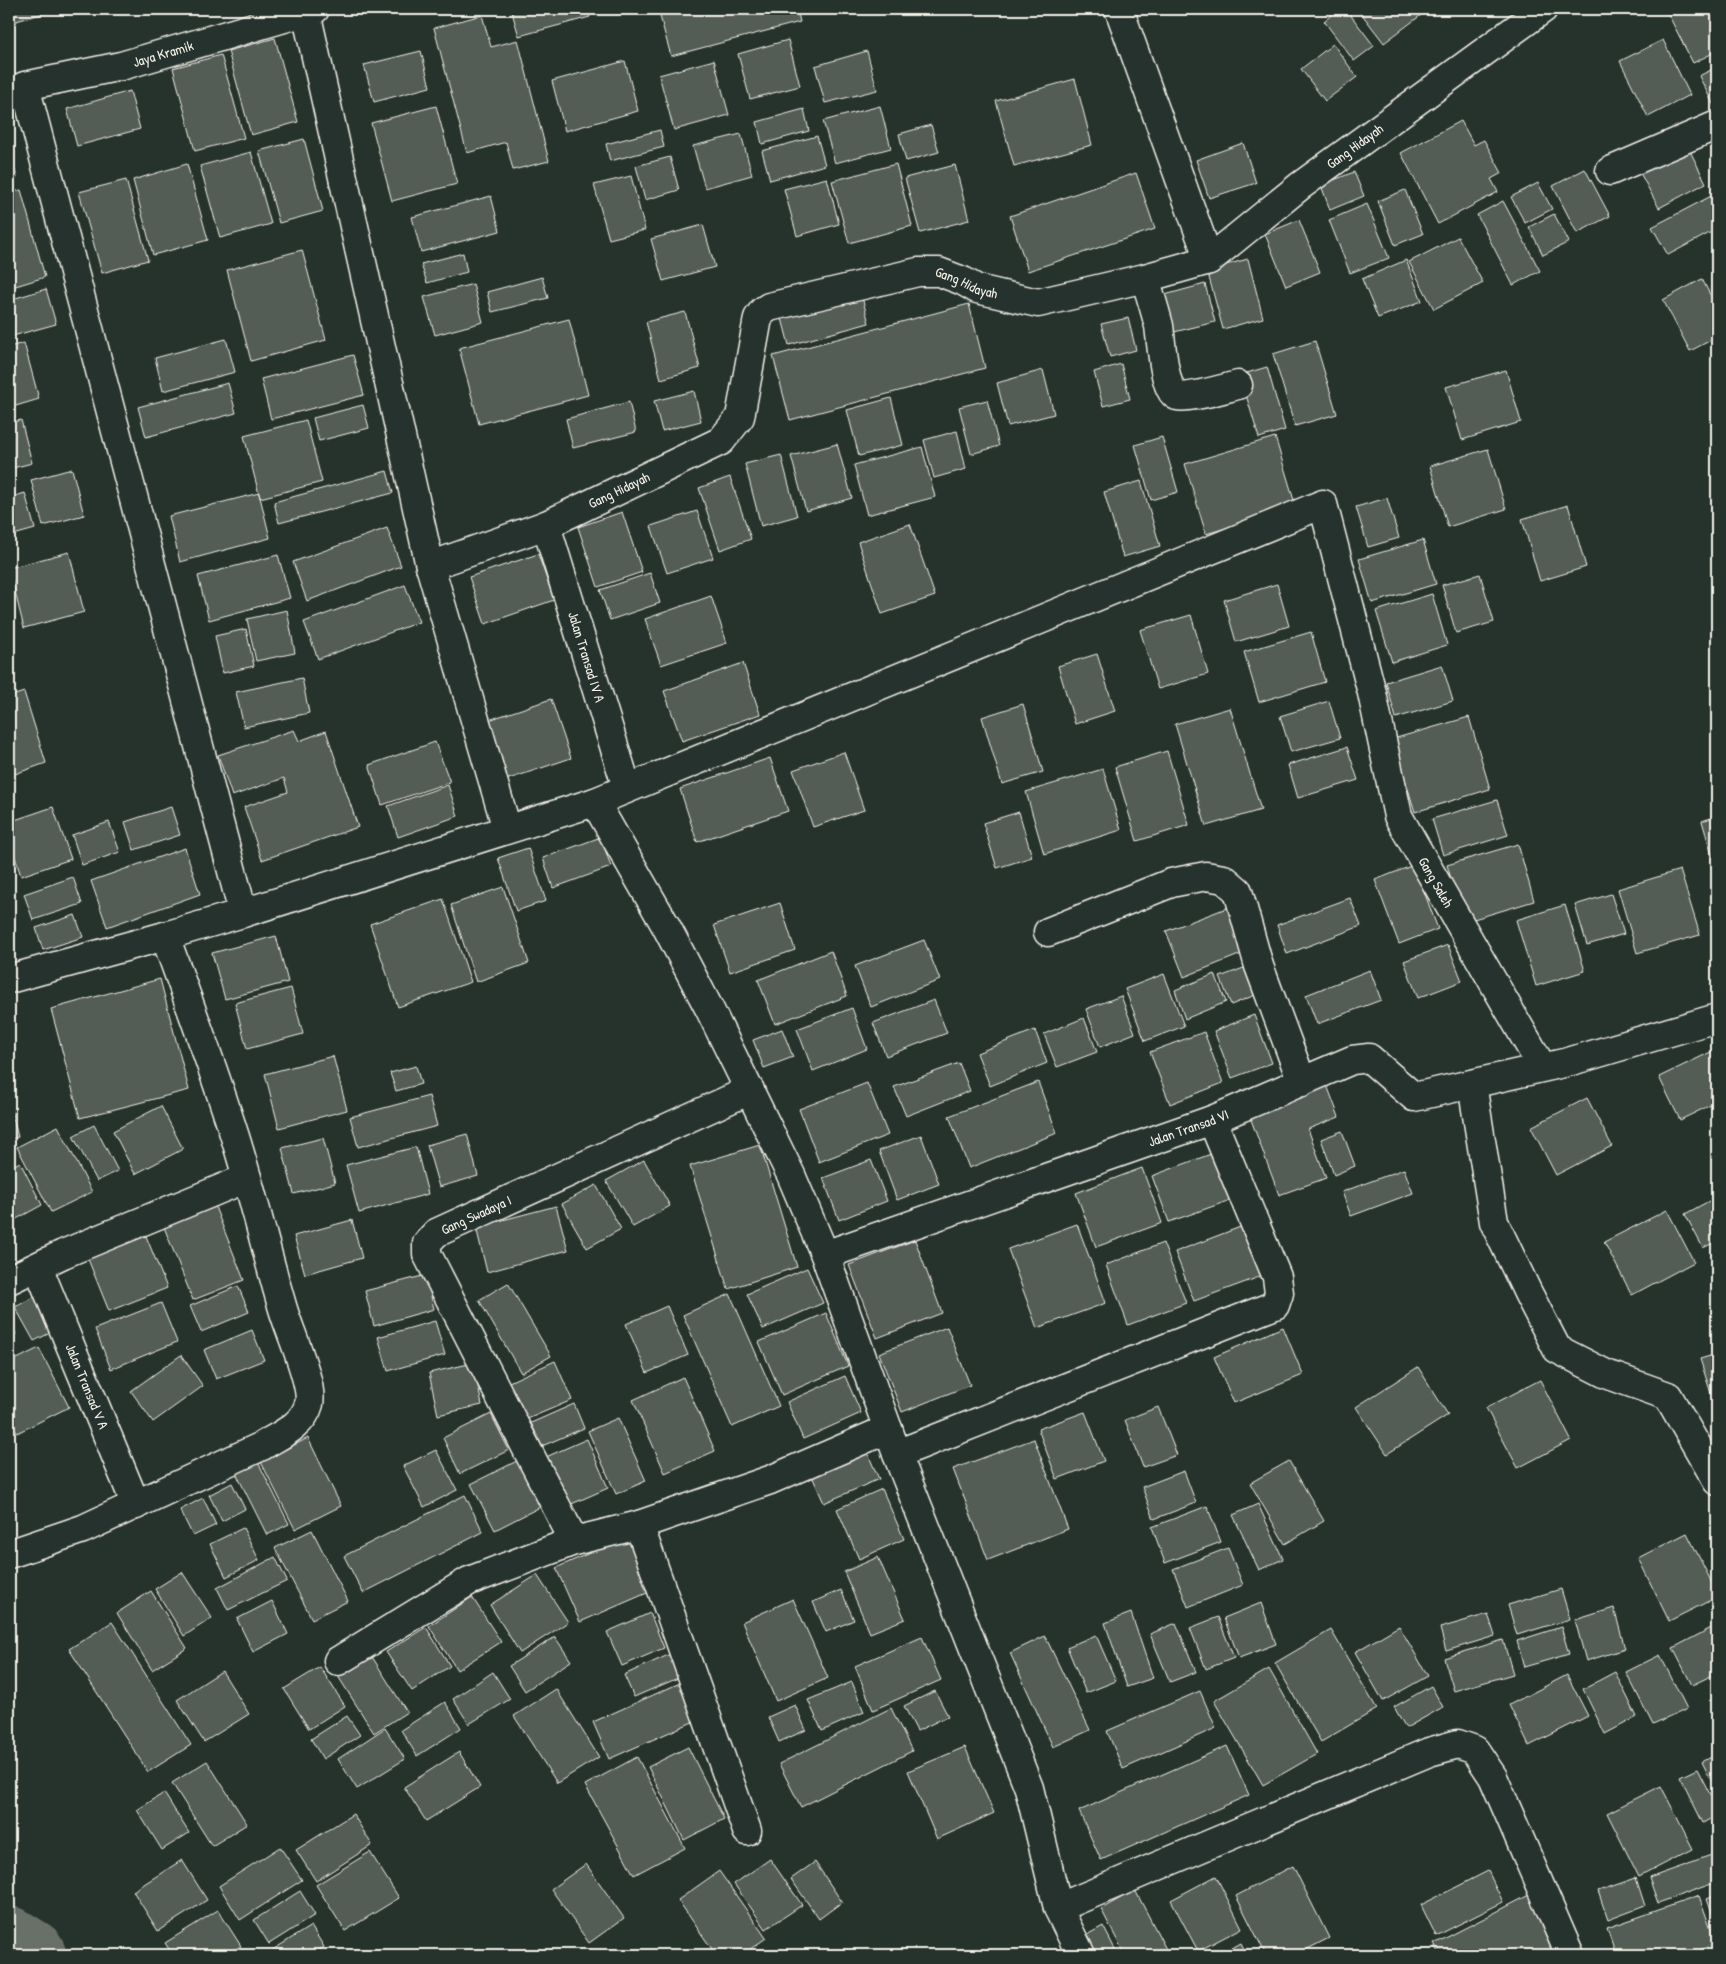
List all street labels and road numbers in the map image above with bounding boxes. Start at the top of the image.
street label: Jaya Kramik [130,35,196,71]
street label: Gang Hidayah [1322,119,1387,173]
street label: Gang Hidayah [933,261,1000,302]
street label: Gang Hidayah [585,467,653,512]
street label: Jalan Transad IV A [564,609,610,705]
street label: Gang Saleh [1414,853,1458,911]
street label: Jalan Transad VI [1146,1104,1231,1151]
street label: Gang Swadaya I [438,1190,514,1239]
street label: Jalan Transad V A [62,1340,114,1432]

